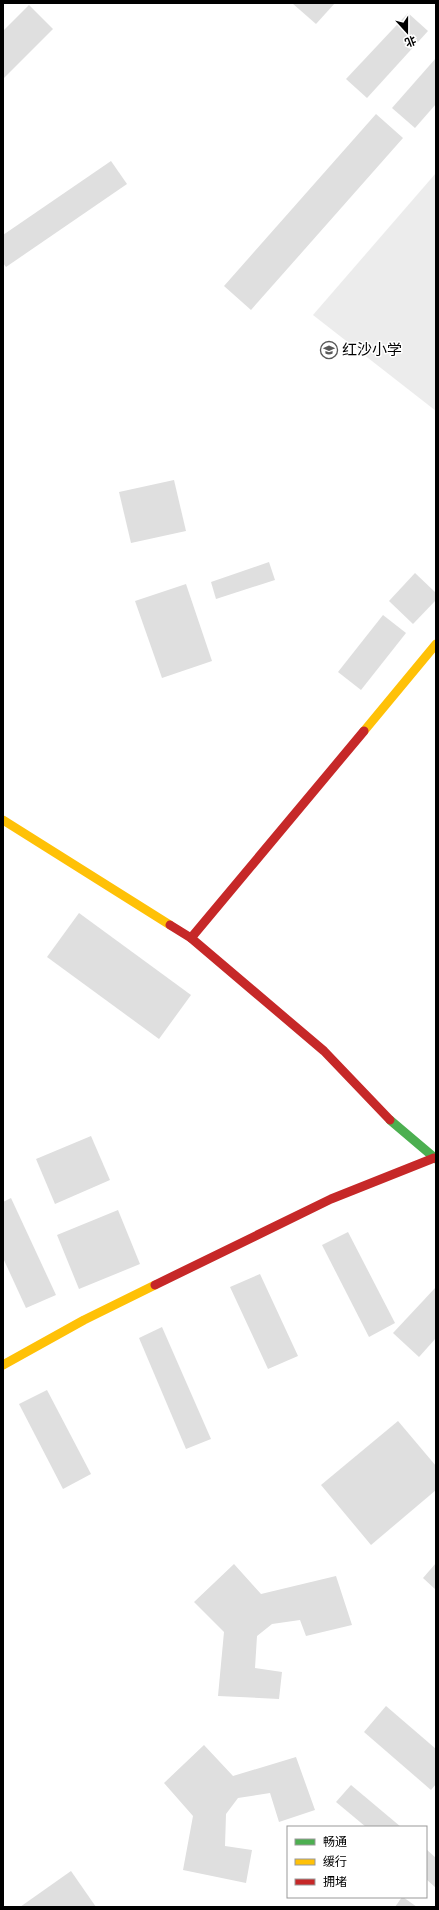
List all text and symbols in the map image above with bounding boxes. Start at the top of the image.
north arrow [387,12,427,52]
text: 北 [403,33,418,49]
school or university icon: 红沙小学 [319,340,339,360]
place label: 红沙小学 [342,341,402,360]
legend [287,1826,427,1898]
text: 畅通 [323,1835,347,1850]
text: 缓行 [323,1855,347,1870]
text: 拥堵 [323,1875,347,1890]

